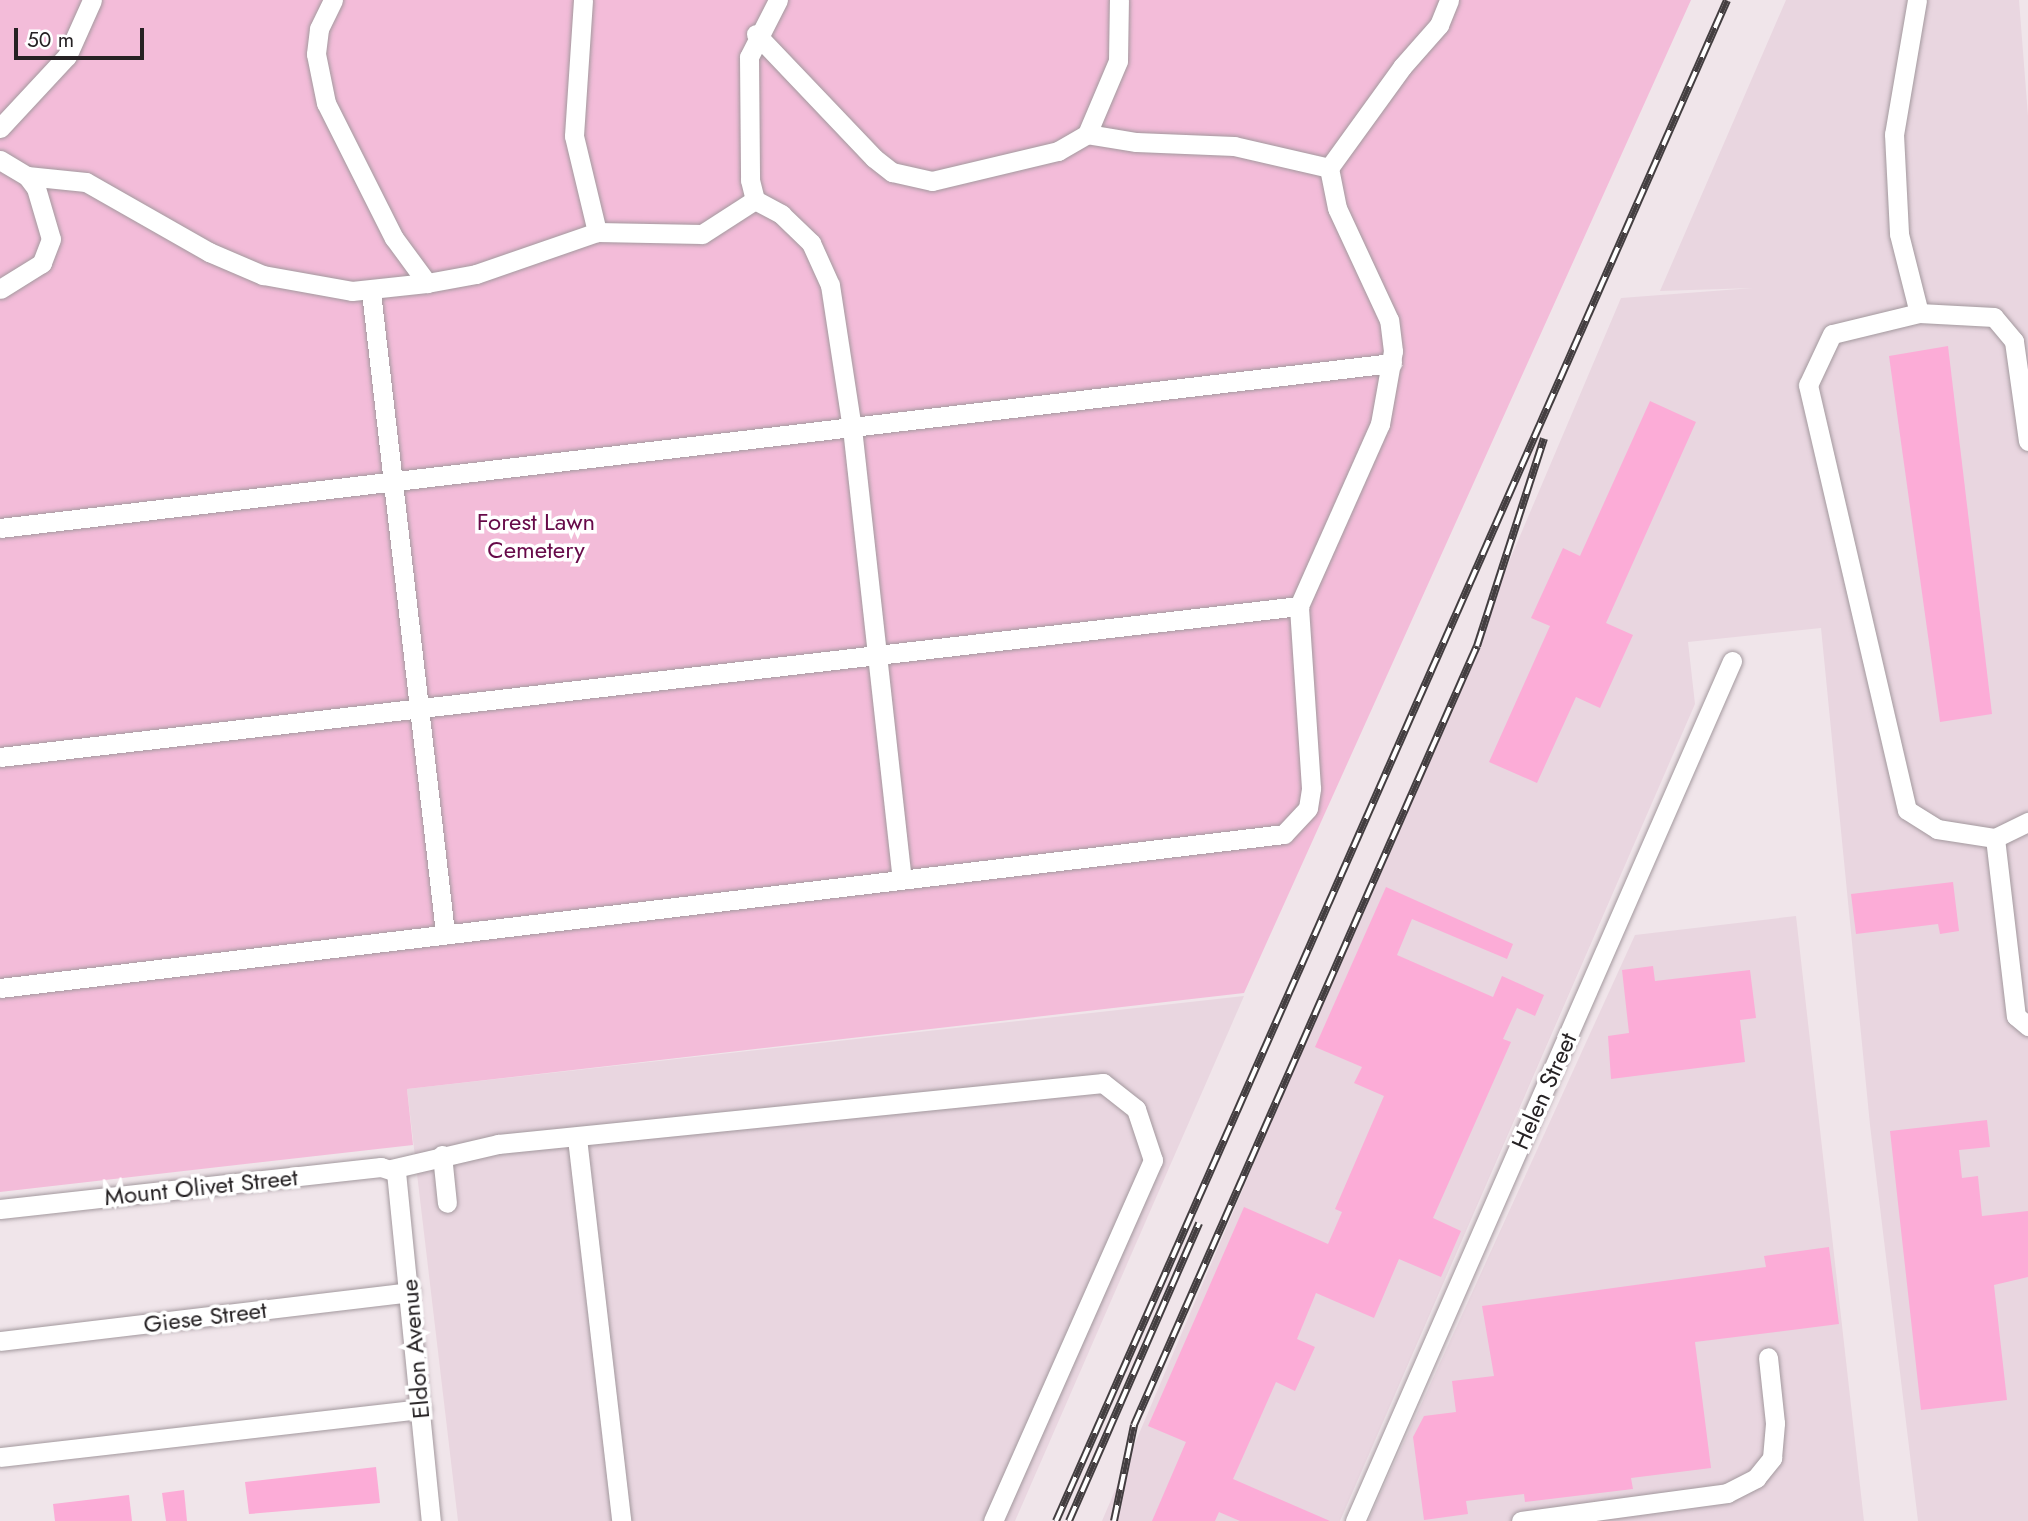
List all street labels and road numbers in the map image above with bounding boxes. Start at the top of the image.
street label: Helen Street [1506,1028,1582,1154]
street label: Mount Olivet Street [103,1163,299,1211]
street label: Eldon Avenue [395,1278,435,1420]
street label: Giese Street [142,1295,268,1339]

